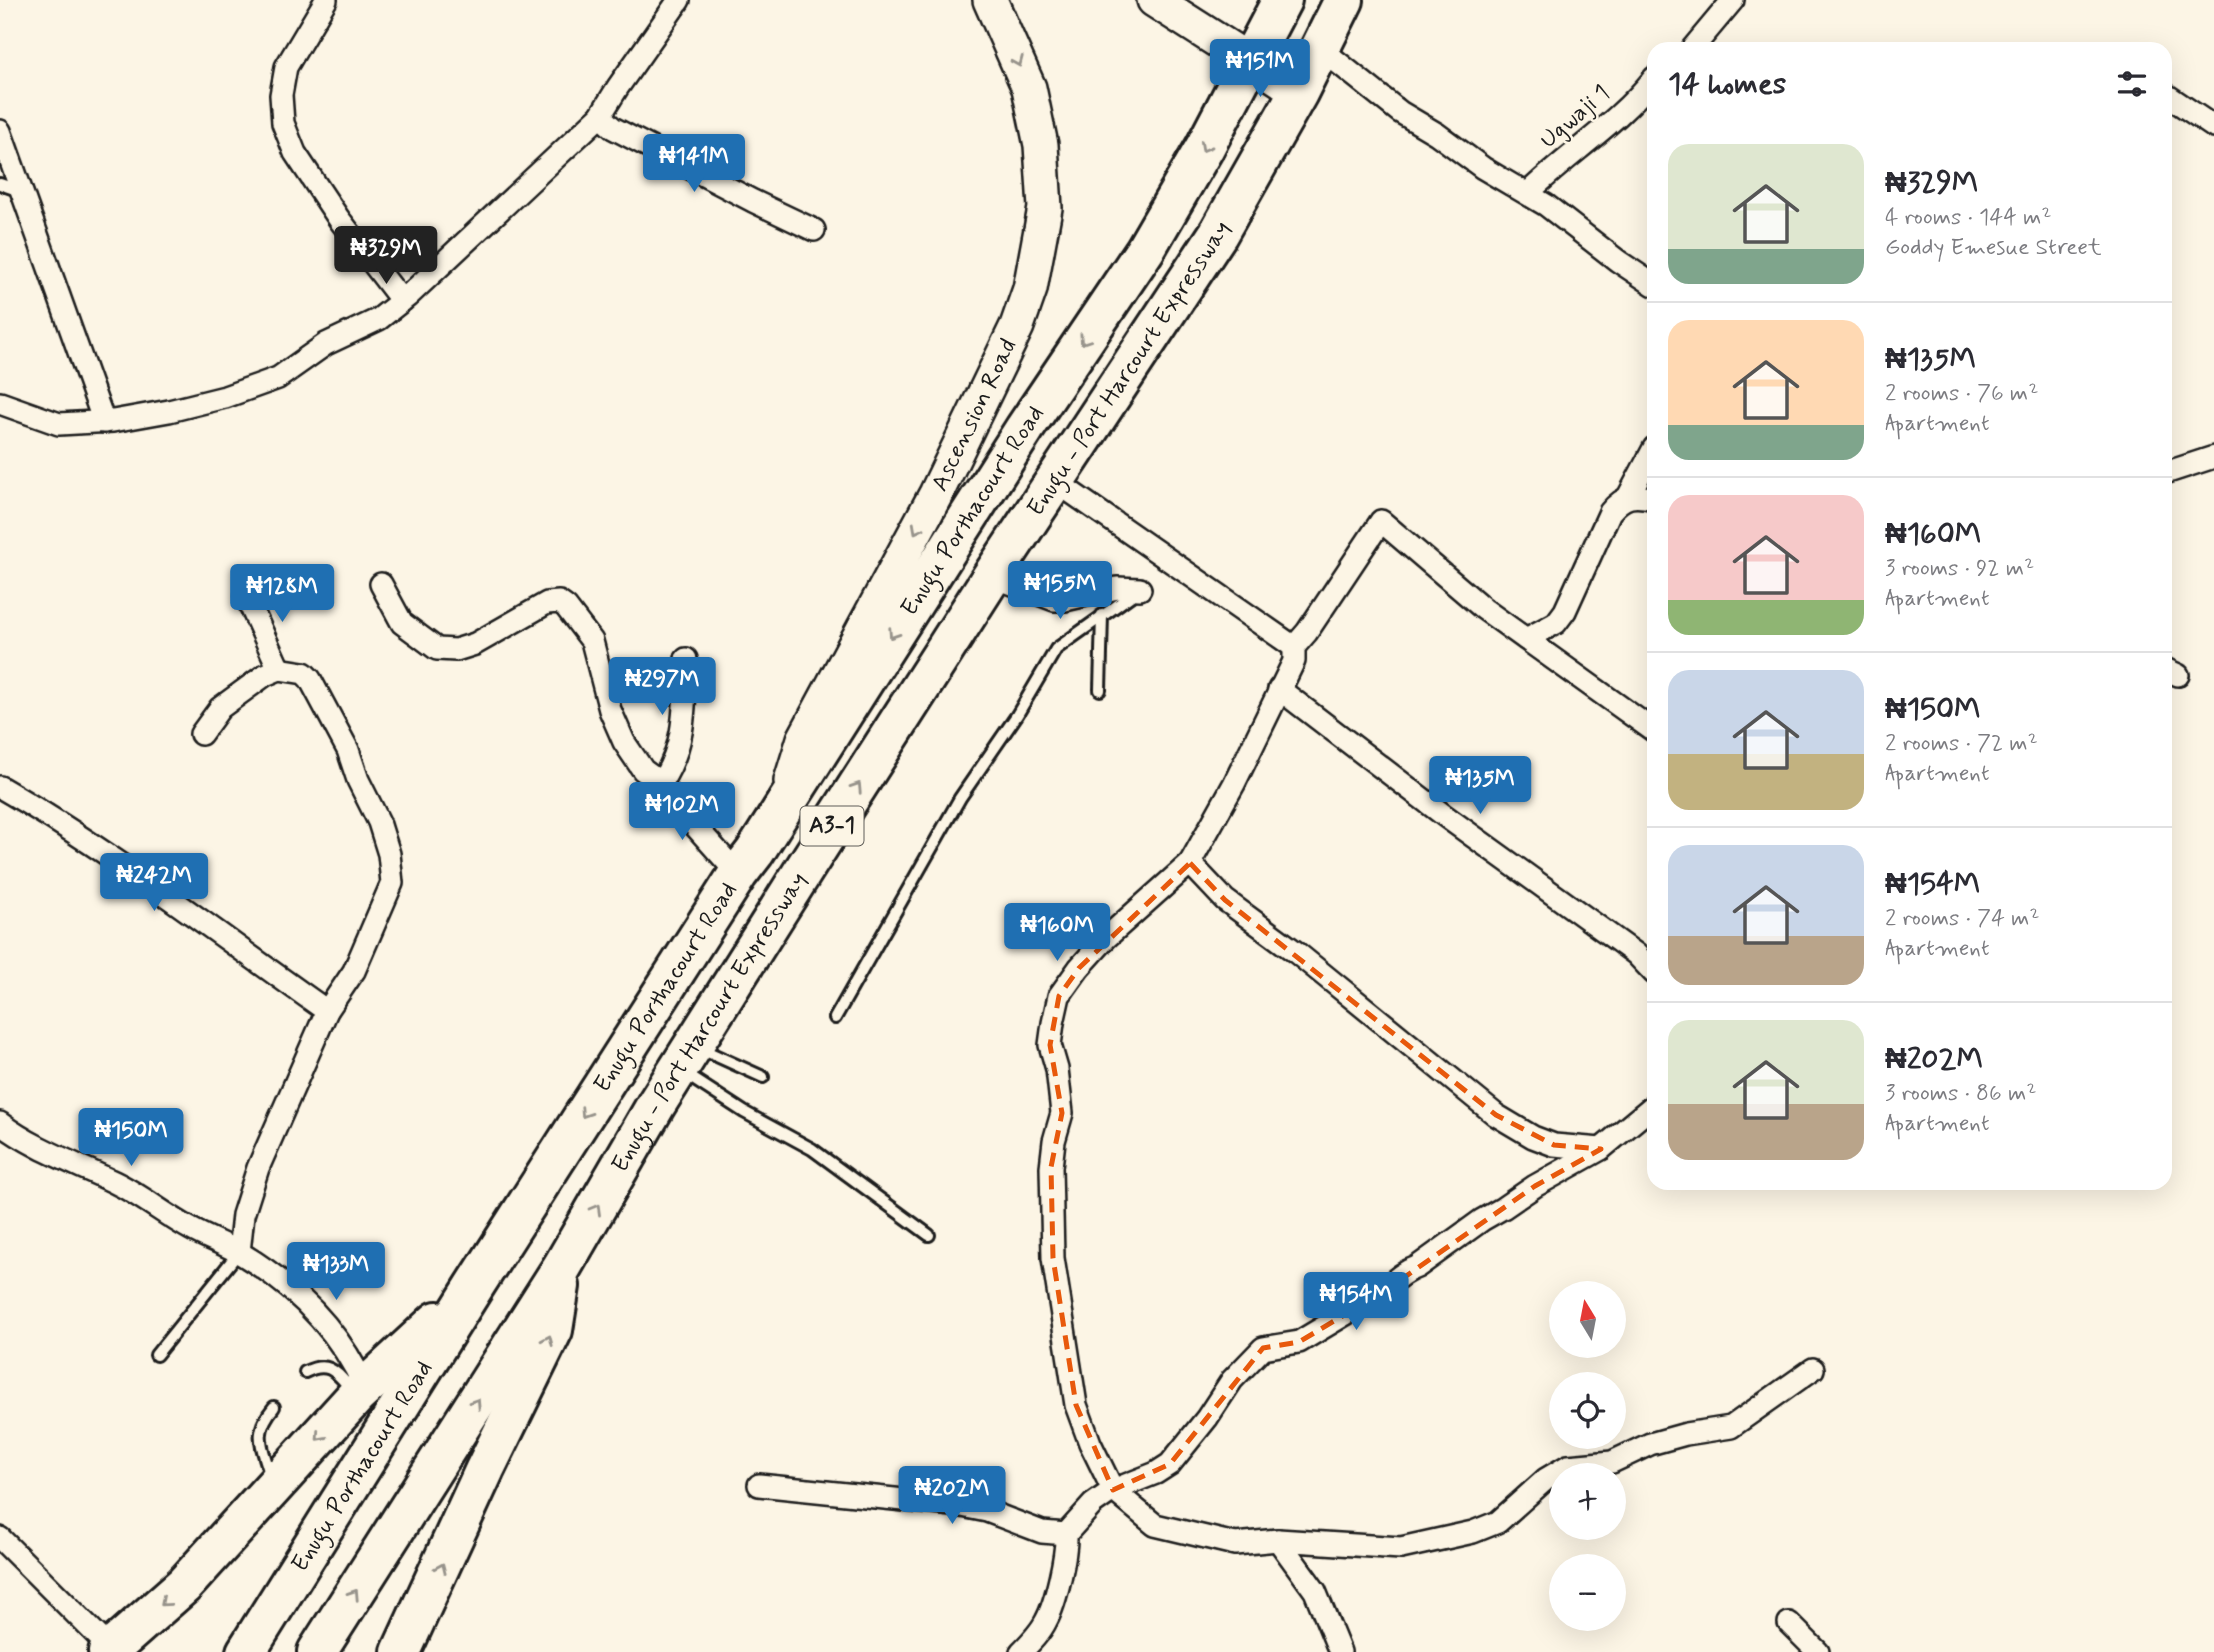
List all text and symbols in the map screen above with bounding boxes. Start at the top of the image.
pin: ₦151M [1211,40,1309,99]
text: ₦151M [1226,47,1294,77]
one-way arrow [1010,55,1024,67]
text: 14 homes [1668,65,1786,104]
icon: filters [2113,65,2151,103]
street label: Ugwaji 1 [1534,78,1616,156]
pin: ₦141M [645,134,743,194]
one-way arrow [1200,140,1213,153]
text: ₦141M [659,142,729,172]
text: ₦329M [1885,164,1978,203]
icon: home [1724,172,1808,256]
text: 4 rooms · 144 m² [1885,203,2052,233]
street label: Enugu - Port Harcourt Expressway [1020,215,1238,522]
pin: ₦329M [337,226,435,286]
text: Goddy Emesue Street [1885,233,2101,263]
text: ₦329M [350,234,422,264]
one-way arrow [1080,332,1093,345]
street label: Ascension Road [924,334,1024,496]
text: ₦135M [1885,340,1976,379]
icon: home [1724,348,1808,432]
text: 2 rooms · 76 m² [1885,379,2038,409]
street label: Enugu Porthacourt Road [894,400,1051,622]
text: Apartment [1885,409,1990,439]
text: ₦160M [1885,515,1981,554]
one-way arrow [912,522,926,534]
icon: home [1724,523,1808,607]
text: 3 rooms · 92 m² [1885,554,2034,584]
pin: ₦155M [1011,562,1109,621]
pin: ₦128M [233,564,331,624]
text: ₦155M [1024,569,1096,599]
text: ₦128M [246,572,318,602]
text: Apartment [1885,584,1990,614]
one-way arrow [889,626,902,639]
pin: ₦297M [613,658,711,717]
text: ₦297M [625,665,699,695]
text: ₦150M [1885,690,1980,729]
icon: home [1724,698,1808,782]
text: 2 rooms · 72 m² [1885,729,2038,759]
pin: ₦135M [1431,756,1529,816]
text: Apartment [1885,759,1990,789]
text: ₦135M [1445,764,1515,794]
one-way arrow [849,781,862,794]
pin: ₦102M [633,782,731,842]
text: ₦102M [645,790,719,820]
road number: A3-1 [800,806,864,846]
pin: ₦242M [105,853,203,913]
text: ₦242M [116,861,192,891]
text: ₦154M [1885,865,1980,904]
street label: Enugu - Port Harcourt Expressway [605,866,814,1178]
icon: home [1724,873,1808,957]
street label: Enugu Porthacourt Road [587,876,744,1098]
pin: ₦160M [1008,904,1106,963]
text: 2 rooms · 74 m² [1885,904,2040,934]
text: ₦160M [1020,911,1094,941]
text: Apartment [1885,934,1990,964]
text: ₦202M [1885,1040,1983,1079]
icon: home [1724,1048,1808,1132]
text: 3 rooms · 86 m² [1885,1079,2036,1109]
one-way arrow [580,1106,593,1119]
pin: ₦150M [82,1108,180,1168]
text: Apartment [1885,1109,1990,1139]
text: ₦150M [94,1116,168,1146]
one-way arrow [588,1204,601,1217]
pin: ₦133M [287,1242,385,1302]
text: ₦133M [303,1250,369,1280]
pin: ₦154M [1307,1272,1405,1332]
text: ₦154M [1320,1280,1392,1310]
north arrow [1549,1281,1626,1358]
map controls [1549,1281,1626,1631]
one-way arrow [540,1335,554,1347]
street label: Enugu Porthacourt Road [284,1355,440,1578]
button: locate [1549,1372,1626,1449]
one-way arrow [467,1397,480,1410]
one-way arrow [316,1428,328,1441]
button: + [1549,1463,1626,1540]
pin: ₦202M [903,1466,1001,1526]
text: ₦202M [915,1474,989,1504]
button: − [1549,1554,1626,1631]
one-way arrow [433,1563,447,1575]
one-way arrow [345,1589,358,1602]
one-way arrow [160,1594,173,1607]

